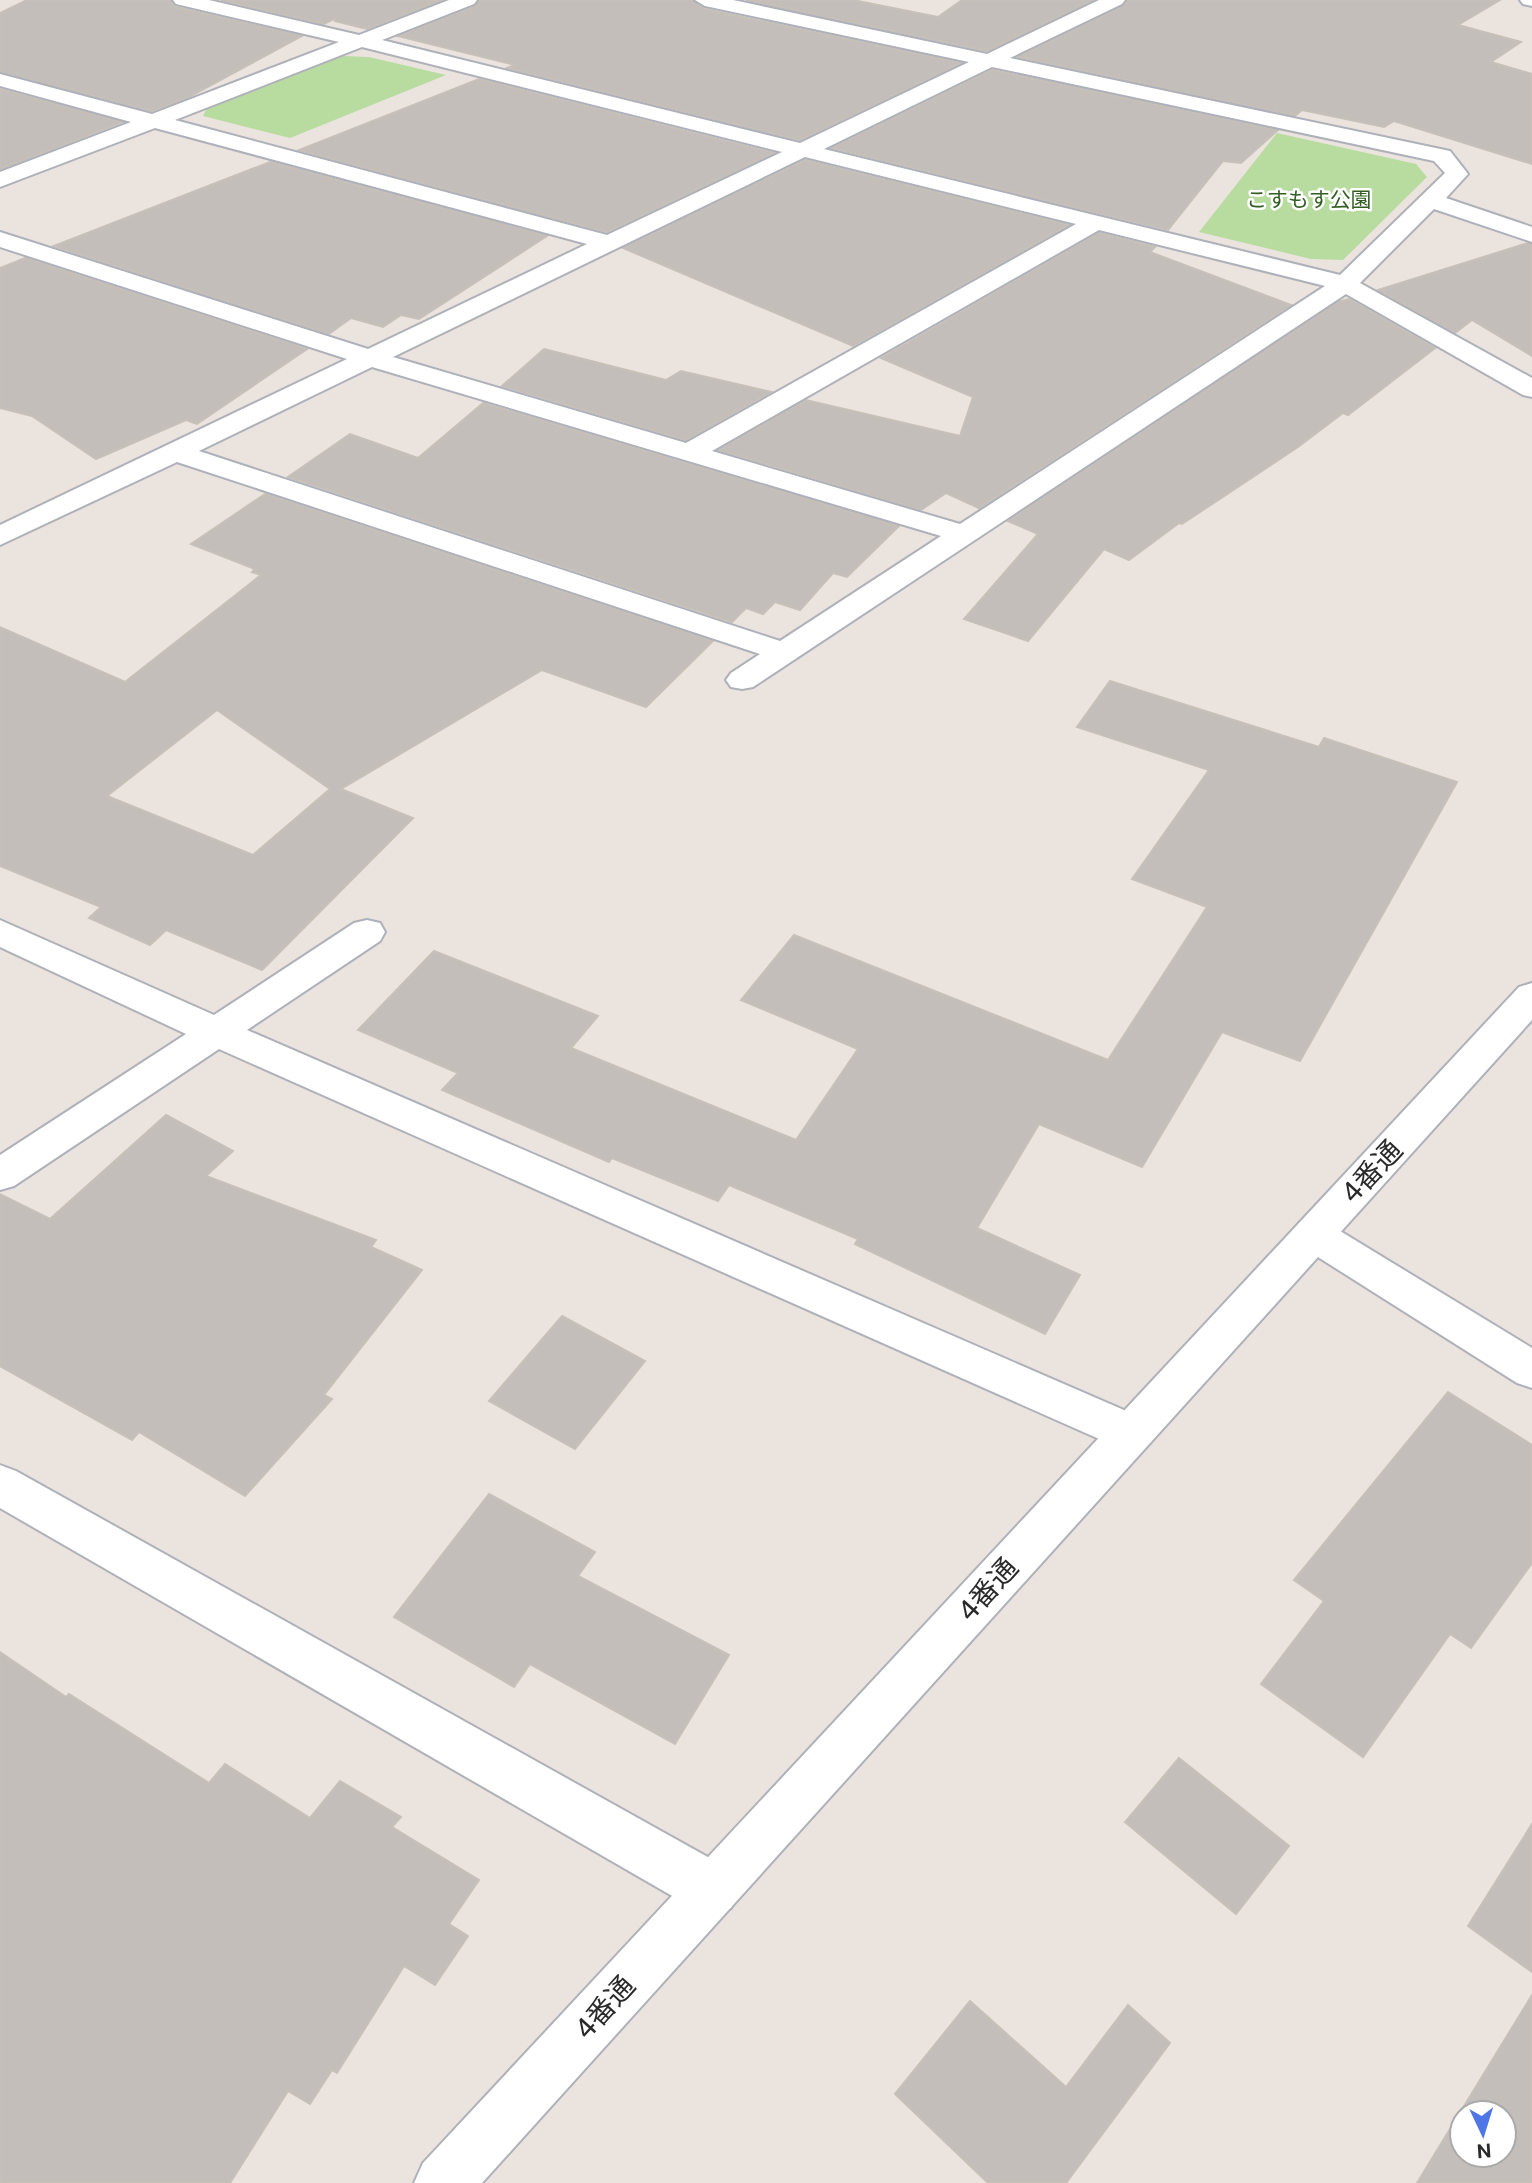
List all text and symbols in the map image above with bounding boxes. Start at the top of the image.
park label: こすもす公園 [1246,187,1372,212]
street label: 4番通 [1334,1133,1408,1209]
street label: 4番通 [950,1551,1024,1627]
street label: 4番通 [567,1969,641,2045]
north arrow [1448,2099,1518,2169]
text: N [1476,2139,1492,2162]

